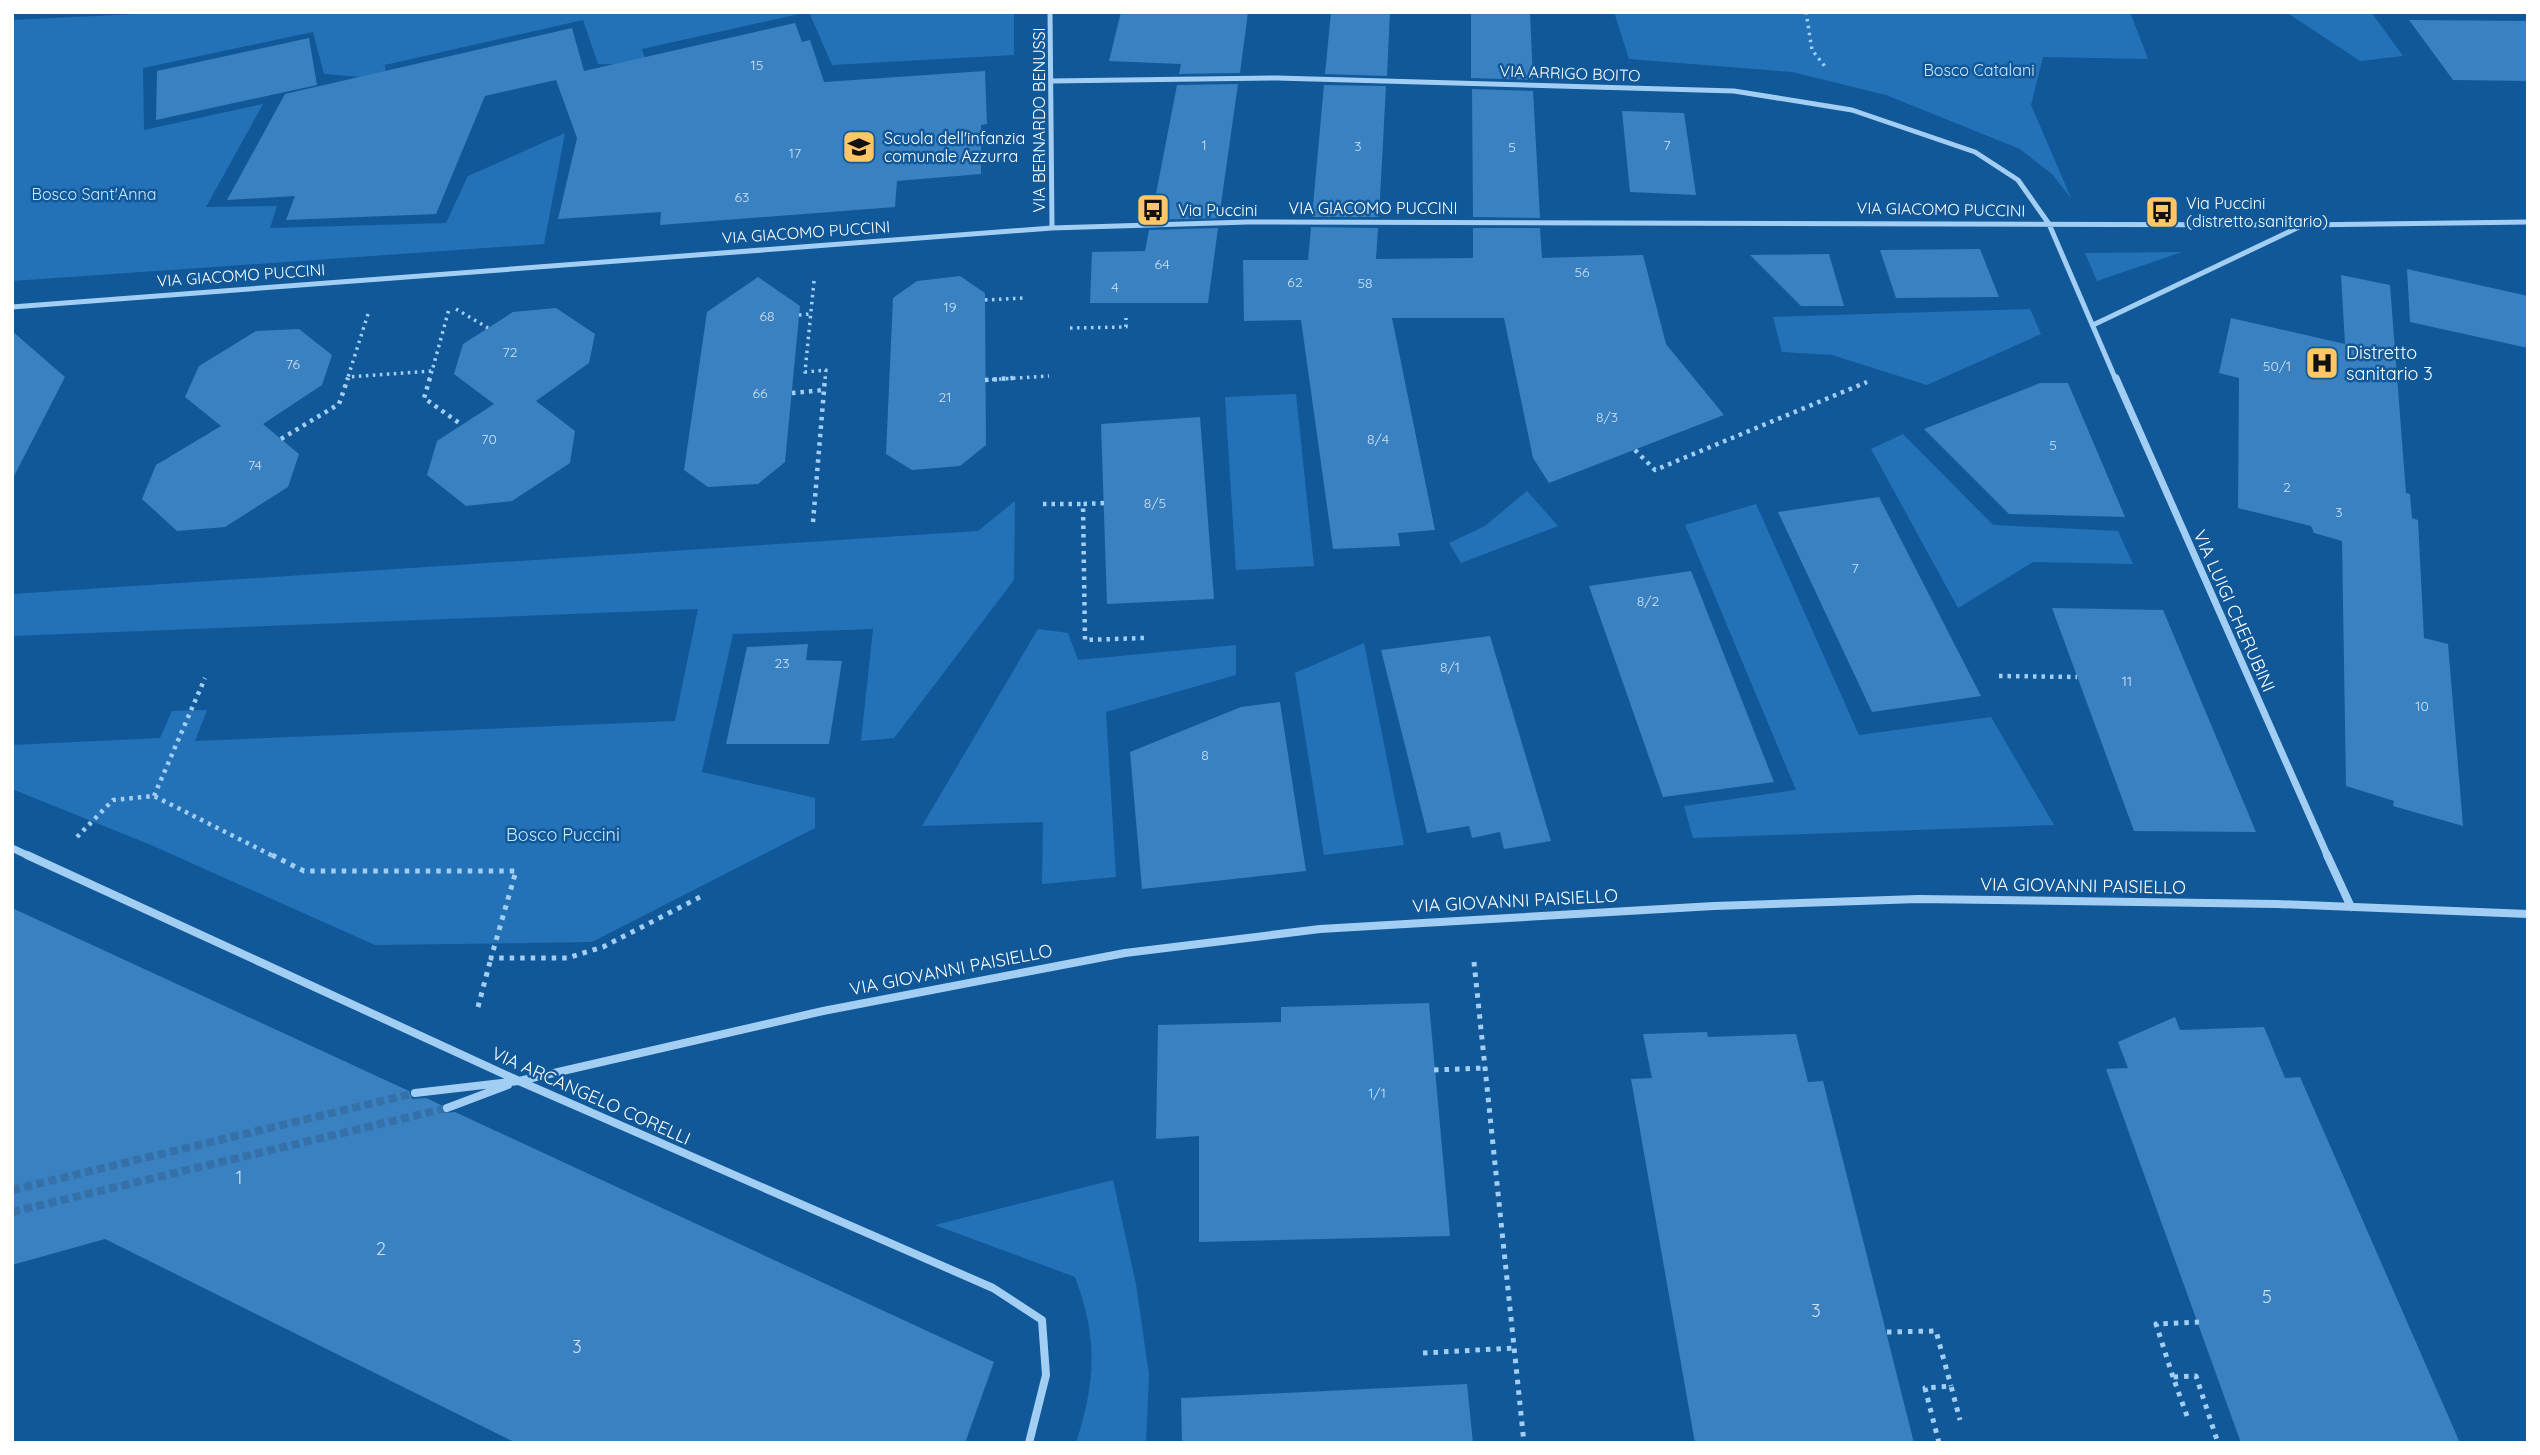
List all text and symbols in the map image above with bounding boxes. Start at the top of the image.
street label: VIA BERNARDO BENUSSI [1029,28,1049,212]
house number: 15 [751,56,763,74]
park label: Bosco Catalani [1923,60,2035,80]
street label: VIA ARRIGO BOITO [1499,61,1641,85]
school or university icon: Scuola dell'infanzia comunale Azzurra [840,128,878,166]
place label: Scuola dell'infanzia comunale Azzurra [884,128,1025,166]
house number: 1 [1201,136,1207,154]
house number: 7 [1663,136,1671,154]
house number: 3 [1354,137,1362,155]
house number: 5 [1508,138,1516,156]
house number: 17 [789,144,801,162]
park label: Bosco Sant'Anna [32,184,156,204]
house number: 63 [735,188,749,206]
bus stop icon: Via Puccini [1134,191,1172,229]
bus stop icon: Via Puccini (distretto sanitario) [2143,193,2181,231]
place label: Via Puccini (distretto sanitario) [2186,193,2328,231]
street label: VIA GIACOMO PUCCINI [1289,198,1457,218]
street label: VIA GIACOMO PUCCINI [1856,198,2026,220]
place label: Via Puccini [1178,200,1257,220]
street label: VIA GIACOMO PUCCINI [721,216,891,248]
house number: 64 [1154,255,1170,273]
street label: VIA GIACOMO PUCCINI [156,259,326,291]
house number: 56 [1574,263,1590,281]
house number: 62 [1287,273,1303,291]
house number: 58 [1357,274,1373,292]
house number: 4 [1111,278,1119,296]
house number: 19 [944,298,957,316]
house number: 68 [759,307,775,325]
place label: Distretto sanitario 3 [2346,341,2433,385]
house number: 72 [503,343,518,361]
hospital icon: Distretto sanitario 3 [2303,344,2341,382]
house number: 76 [286,355,301,373]
house number: 50/1 [2263,357,2291,375]
house number: 66 [752,384,768,402]
house number: 21 [939,388,951,406]
house number: 8/3 [1596,408,1618,426]
house number: 70 [481,430,497,448]
house number: 8/4 [1367,430,1389,448]
house number: 5 [2049,436,2057,454]
house number: 74 [248,456,262,474]
house number: 2 [2283,478,2291,496]
house number: 8/5 [1144,494,1166,512]
house number: 3 [2335,503,2343,521]
street label: VIA LUIGI CHERUBINI [2188,526,2281,695]
house number: 7 [1851,559,1859,577]
house number: 8/2 [1637,592,1660,610]
house number: 23 [774,654,790,672]
house number: 8/1 [1440,658,1460,676]
house number: 11 [2122,672,2132,690]
house number: 10 [2415,697,2429,715]
house number: 8 [1201,746,1209,764]
park label: Bosco Puccini [506,823,620,846]
street label: VIA GIOVANNI PAISIELLO [1980,872,2186,899]
street label: VIA GIOVANNI PAISIELLO [1412,884,1618,917]
street label: VIA GIOVANNI PAISIELLO [848,939,1054,1000]
street label: VIA ARCANGELO CORELLI [488,1041,694,1150]
house number: 1/1 [1368,1084,1386,1102]
house number: 1 [236,1166,242,1189]
house number: 2 [376,1237,386,1260]
house number: 5 [2262,1285,2272,1308]
house number: 3 [1811,1299,1821,1322]
house number: 3 [572,1335,582,1358]

